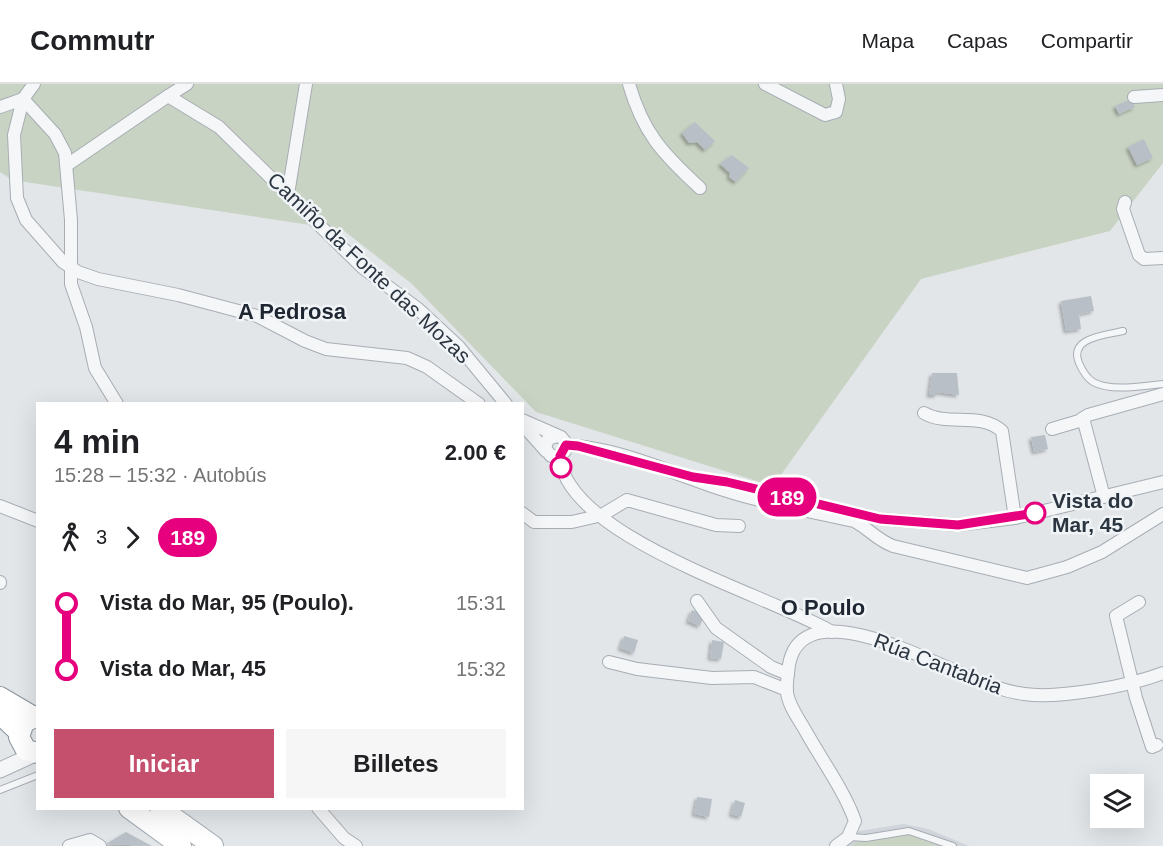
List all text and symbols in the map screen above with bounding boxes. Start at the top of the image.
text: Commutr [30,25,154,56]
text: Mapa [862,29,914,52]
text: Capas [947,29,1008,52]
text: Compartir [1041,29,1133,52]
street label: Camiño da Fonte das Mozas [263,168,475,368]
district label: A Pedrosa [238,299,347,324]
text: 4 min [54,423,140,460]
text: 2.00 € [445,440,506,465]
unlabelled marker [550,456,572,478]
text: 15:28 – 15:32 · Autobús [54,464,266,486]
line badge: 189 [752,478,822,516]
text: 189 [769,486,805,509]
place label: Vista do Mar, 45 [1052,489,1133,536]
marker: Vista do Mar, 45 [1024,502,1046,524]
icon: walk [54,521,87,554]
icon: forward [116,521,149,554]
text: 3 [96,526,107,548]
text: 189 [170,526,205,549]
text: Vista do Mar, 95 (Poulo). [100,590,354,615]
text: 15:31 [456,592,506,614]
district label: O Poulo [781,595,865,620]
street label: Rúa Cantabria [871,629,1006,699]
text: Vista do Mar, 45 [100,656,266,681]
text: 15:32 [456,658,506,680]
button: Iniciar [54,729,274,798]
button: Billetes [286,729,506,798]
map controls [1090,774,1144,828]
button: layers [1090,774,1144,828]

